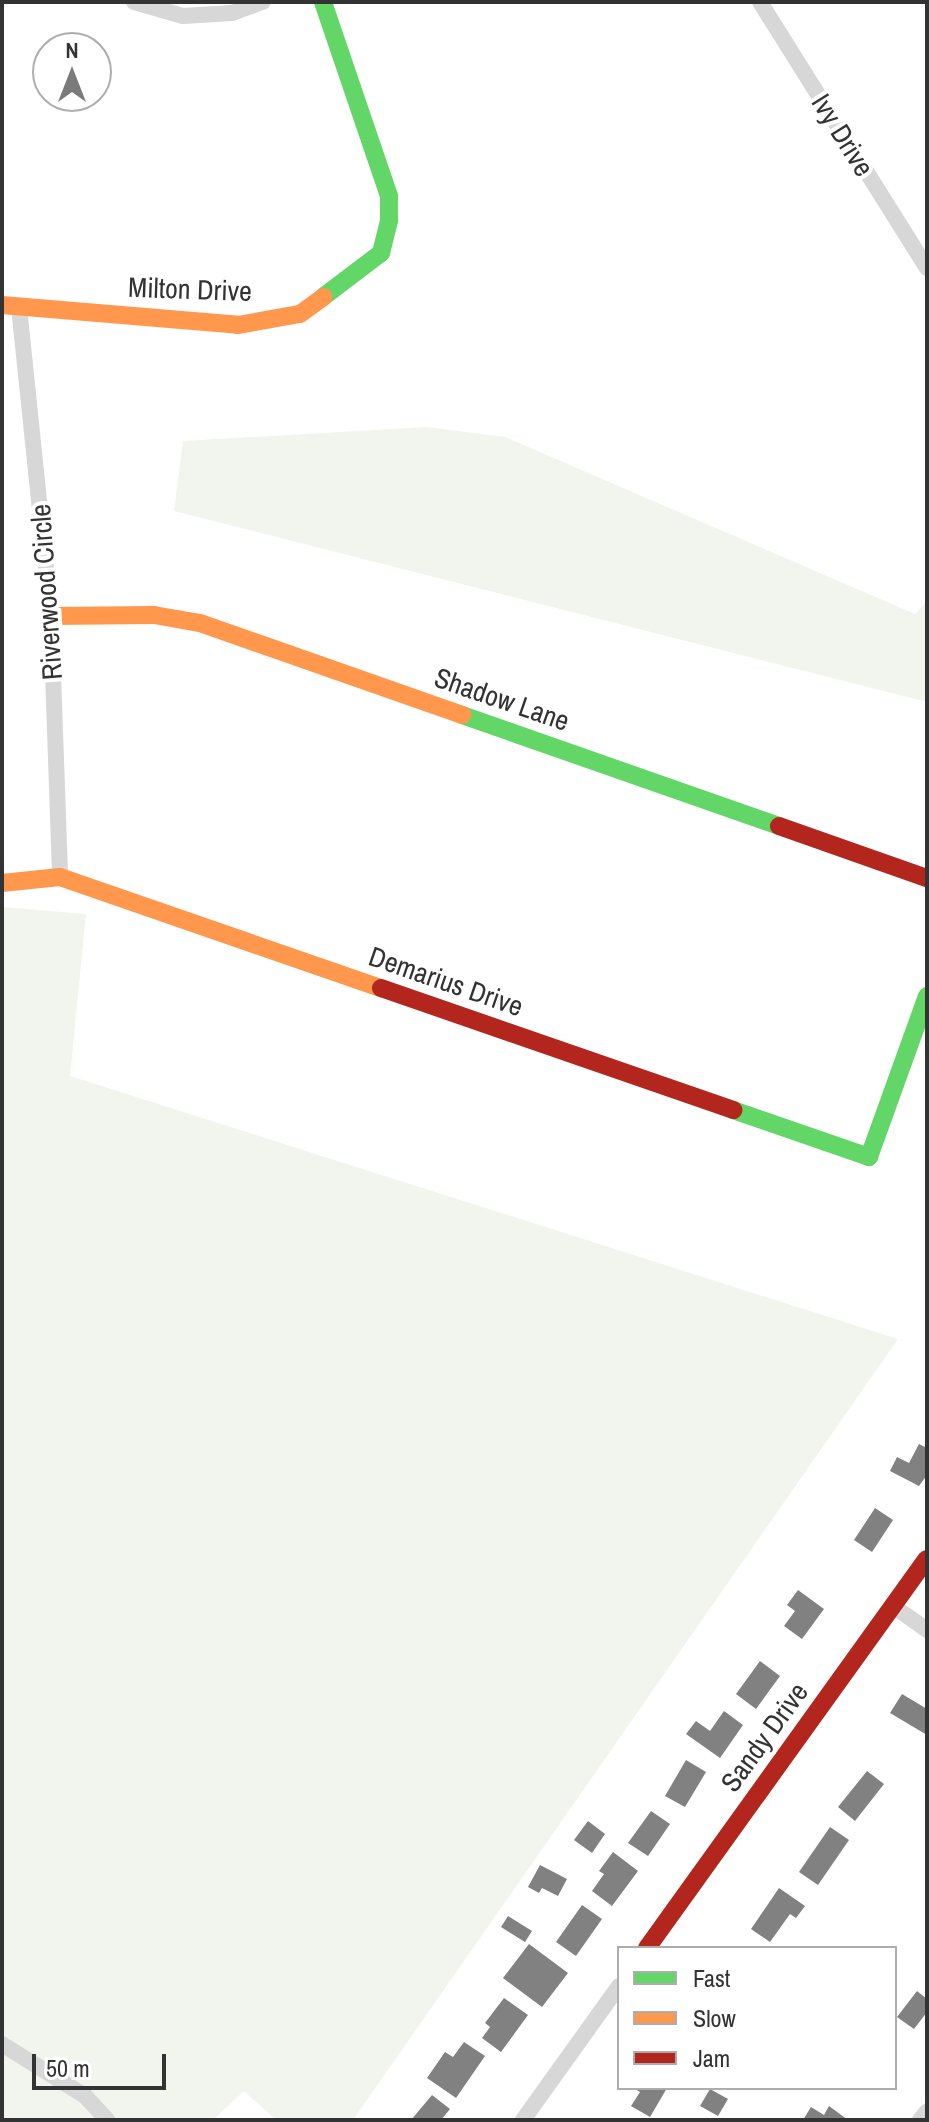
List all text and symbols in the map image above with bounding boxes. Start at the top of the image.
north arrow [32,32,112,112]
text: N [65,35,79,65]
street label: Ivy Drive [805,88,881,182]
street label: Milton Drive [128,270,252,308]
street label: Riverwood Circle [23,503,69,681]
street label: Shadow Lane [430,660,574,738]
street label: Demarius Drive [365,939,527,1023]
street label: Sandy Drive [713,1676,815,1798]
legend [617,1946,897,2090]
text: Fast [693,1962,730,1994]
text: Slow [693,2002,736,2034]
scale bar [36,2038,170,2088]
text: Jam [693,2042,730,2074]
text: 50 m [46,2052,90,2084]

